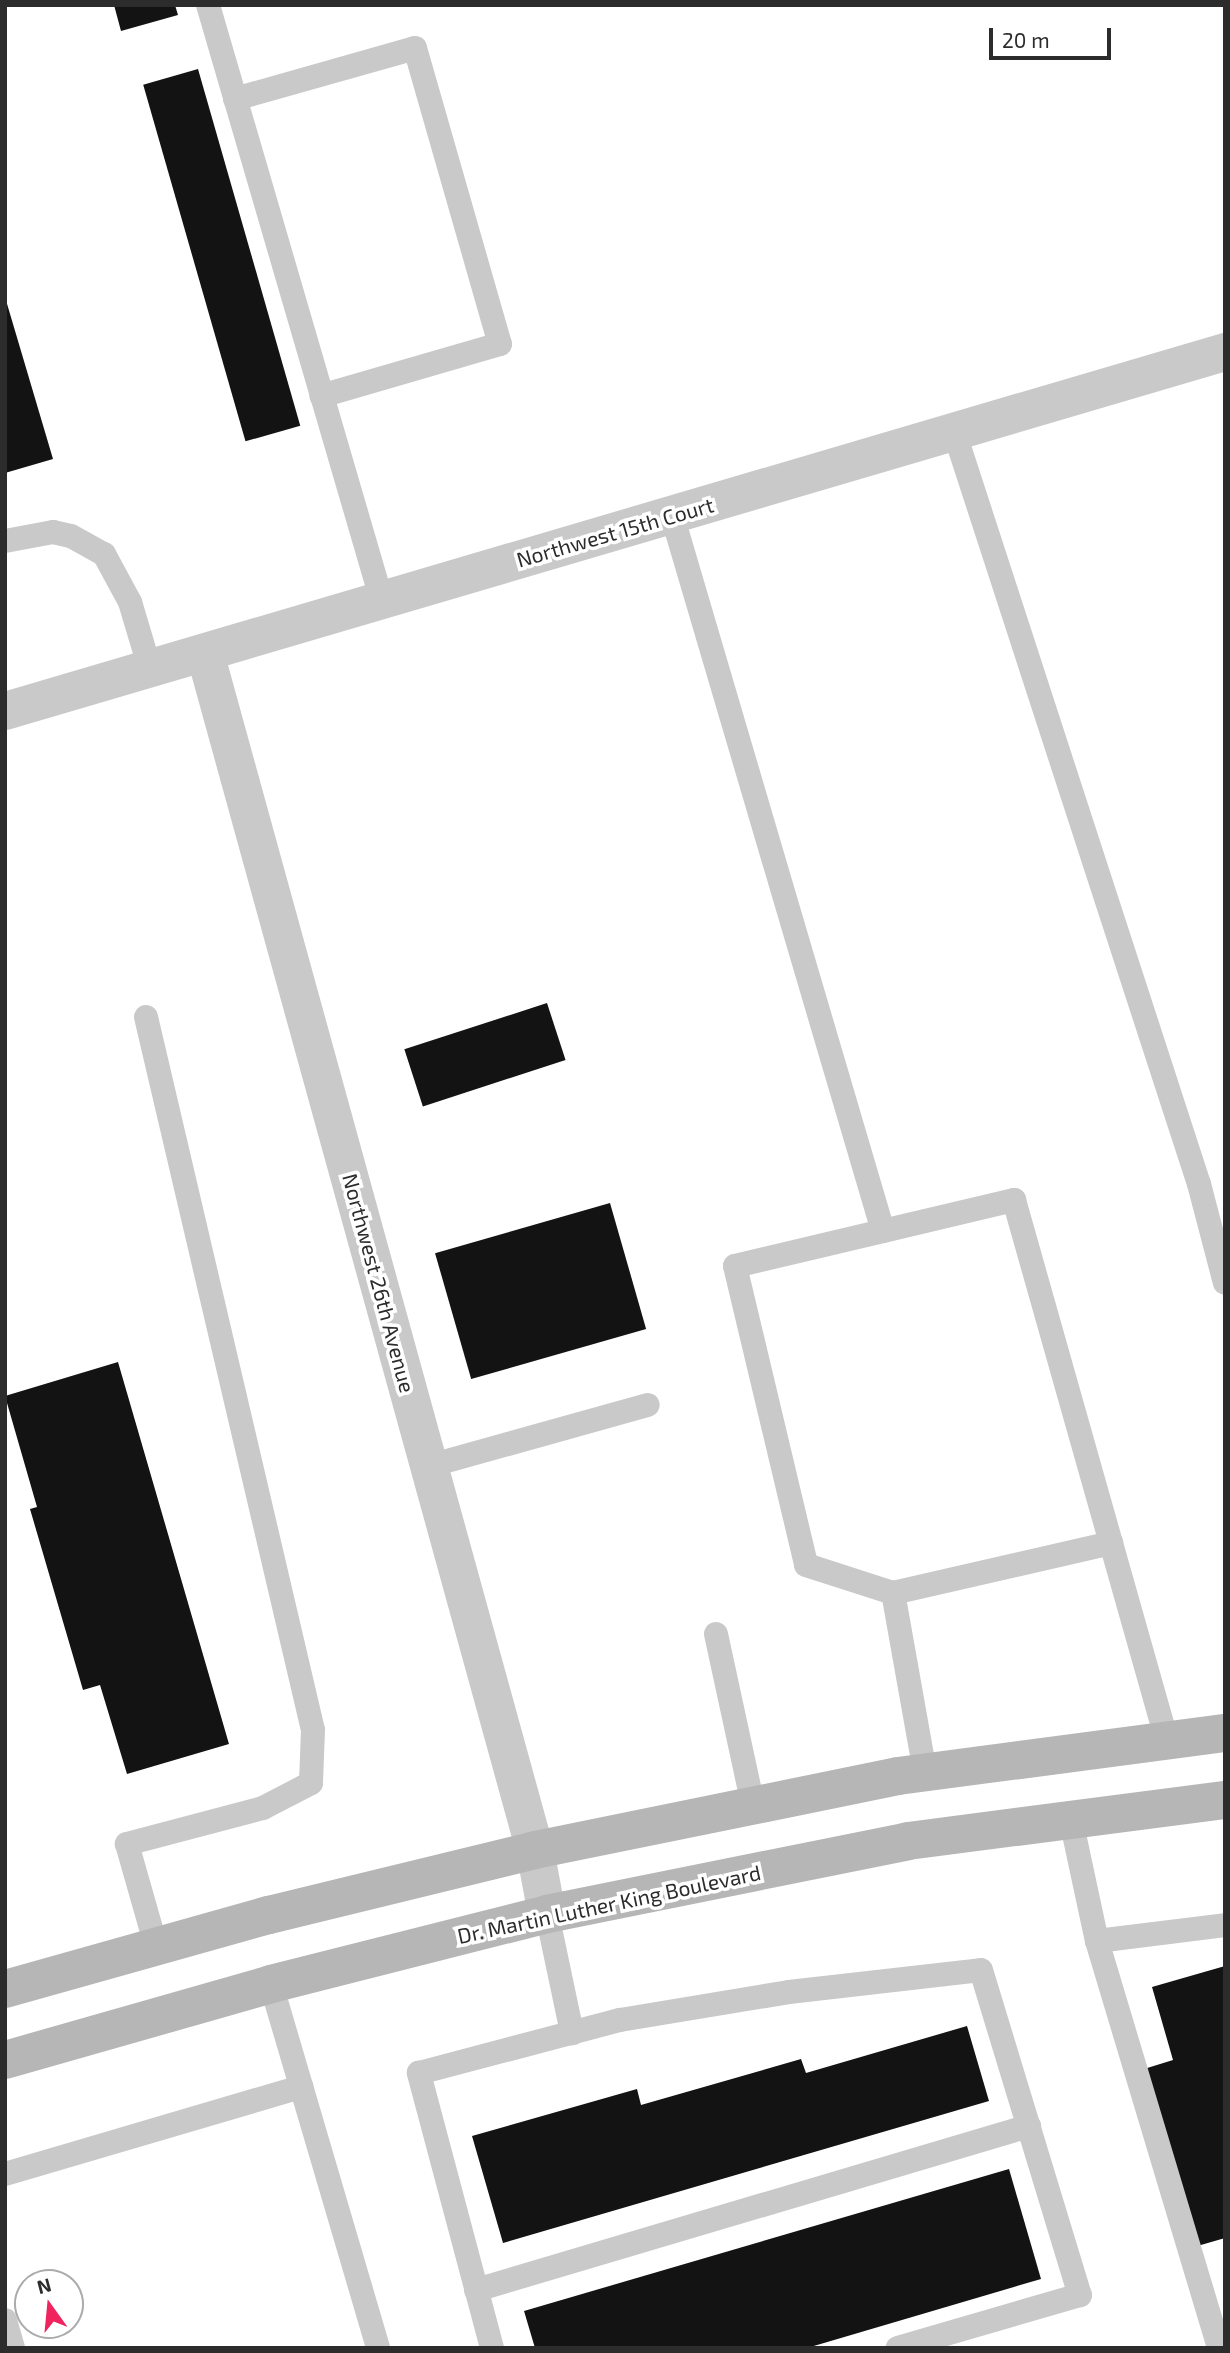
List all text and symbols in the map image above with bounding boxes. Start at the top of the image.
scale bar [992,14,1114,58]
text: 20 m [1002,27,1050,52]
street label: Northwest 15th Court [513,492,717,572]
street label: Northwest 26th Avenue [338,1170,420,1396]
street label: Dr. Martin Luther King Boulevard [455,1859,763,1949]
north arrow [14,2269,84,2339]
text: N [34,2272,54,2298]

